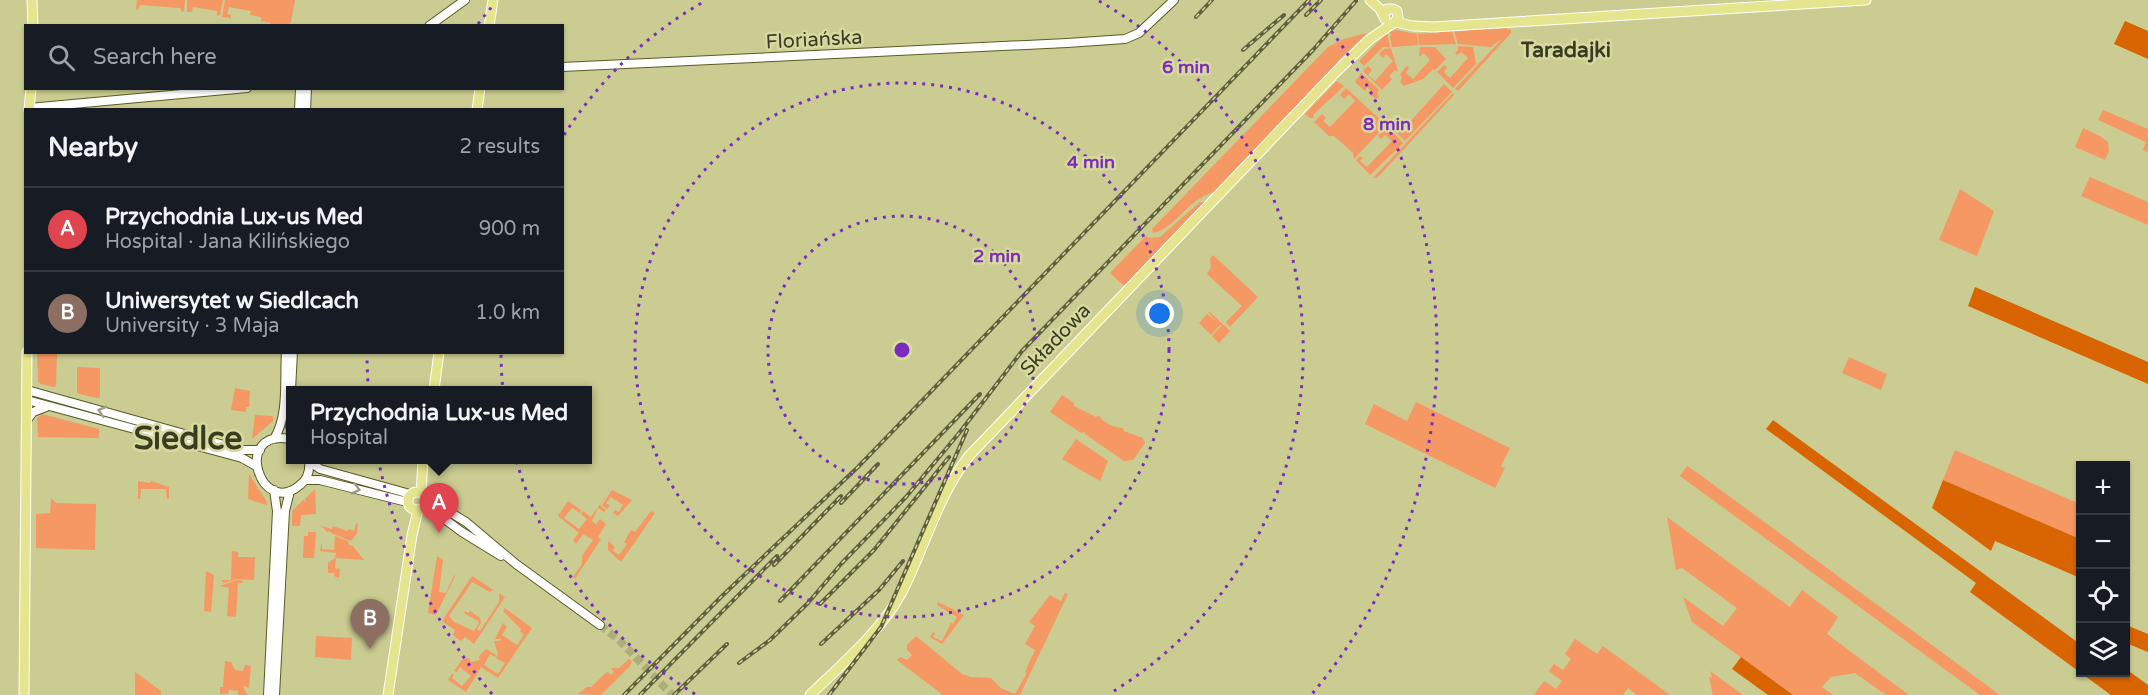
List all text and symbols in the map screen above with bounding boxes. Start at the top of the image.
search box [24,24,564,90]
street label: Floriańska [765,25,863,55]
district label: Taradajki [1520,38,1611,63]
icon: search [45,41,78,74]
text: Search here [93,44,217,70]
text: 6 min [1162,56,1210,78]
text: 8 min [1363,113,1411,135]
text: Nearby [48,132,138,163]
text: 2 results [460,135,540,159]
text: 4 min [1067,151,1115,173]
text: Przychodnia Lux-us Med [105,204,363,230]
text: A [60,217,75,241]
text: 900 m [479,217,540,241]
text: Hospital · Jana Kilińskiego [105,230,350,254]
text: 2 min [973,245,1021,267]
text: Uniwersytet w Siedlcach [105,288,359,314]
street label: Składowa [1015,299,1096,381]
your location [1145,299,1174,328]
text: B [61,301,74,325]
text: 1.0 km [475,301,540,325]
text: University · 3 Maja [105,314,280,338]
centre of rings [892,340,912,360]
popup [286,386,592,464]
text: Przychodnia Lux-us Med [310,400,568,426]
one-way arrow [97,406,108,418]
district label: Siedlce [134,420,242,458]
text: Hospital [310,426,388,450]
map controls [2076,461,2130,677]
button: + [2076,461,2130,515]
one-way arrow [351,482,361,495]
pin: A [420,484,458,533]
button: − [2076,515,2130,569]
button: locate [2076,569,2130,623]
pin: B [350,600,389,649]
button: layers [2076,623,2130,677]

